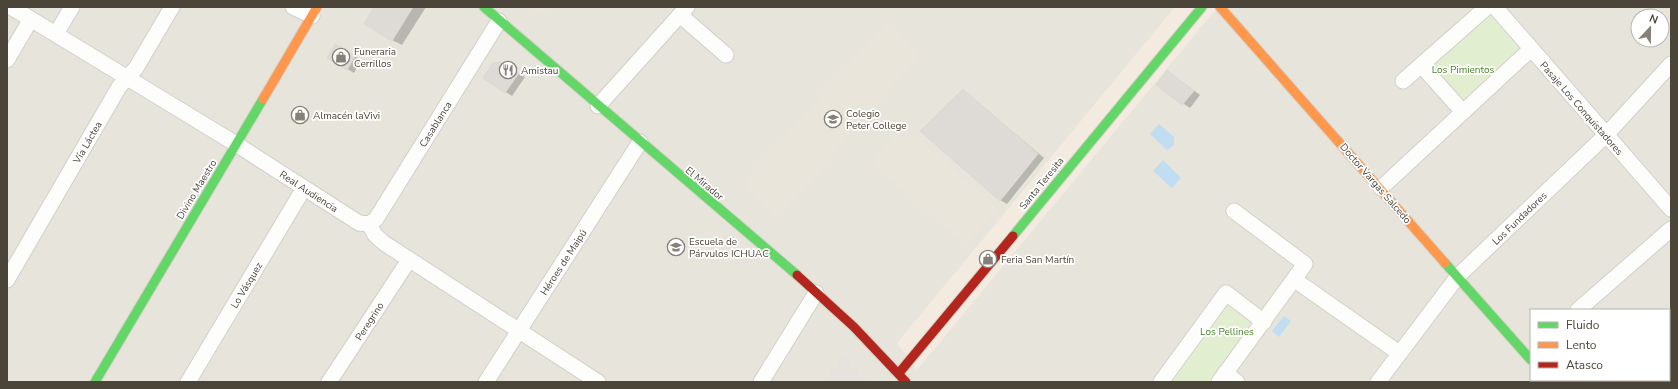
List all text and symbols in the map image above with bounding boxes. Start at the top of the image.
north arrow [1630,8,1670,48]
text: N [1647,11,1660,28]
place label: Funeraria Cerrillos [354,45,396,71]
shop icon: Funeraria Cerrillos [331,47,351,67]
street label: Pasaje Los Conquistadores [1537,59,1626,159]
restaurant icon: Amistau [498,60,518,80]
park label: Los Pimientos [1432,63,1495,77]
place label: Amistau [521,64,558,78]
street label: Casablanca [416,99,455,150]
shop icon: Almacén laVivi [290,105,310,125]
place label: Colegio Peter College [846,107,907,133]
place label: Almacén laVivi [313,109,380,123]
school or university icon: Colegio Peter College [823,109,843,129]
street label: Vía Láctea [70,119,106,167]
street label: Doctor Vargas Salcedo [1336,141,1414,227]
street label: Santa Teresita [1016,154,1067,213]
street label: Divino Maestro [173,157,220,222]
street label: El Mirador [682,164,727,204]
street label: Real Audiencia [277,168,340,216]
street label: Los Fundadores [1489,189,1550,248]
street label: Héroes de Maipú [537,227,590,298]
place label: Escuela de Párvulos ICHUAC [689,235,769,261]
school or university icon: Escuela de Párvulos ICHUAC [666,237,686,257]
shop icon: Feria San Martín [978,249,998,269]
place label: Feria San Martín [1001,253,1074,267]
street label: Lo Vásquez [228,260,266,311]
street label: Peregrino [352,299,388,343]
legend [1530,309,1670,381]
text: Fluido [1566,317,1600,333]
park label: Los Pellines [1200,325,1254,339]
text: Lento [1566,337,1597,353]
text: Atasco [1566,357,1603,373]

